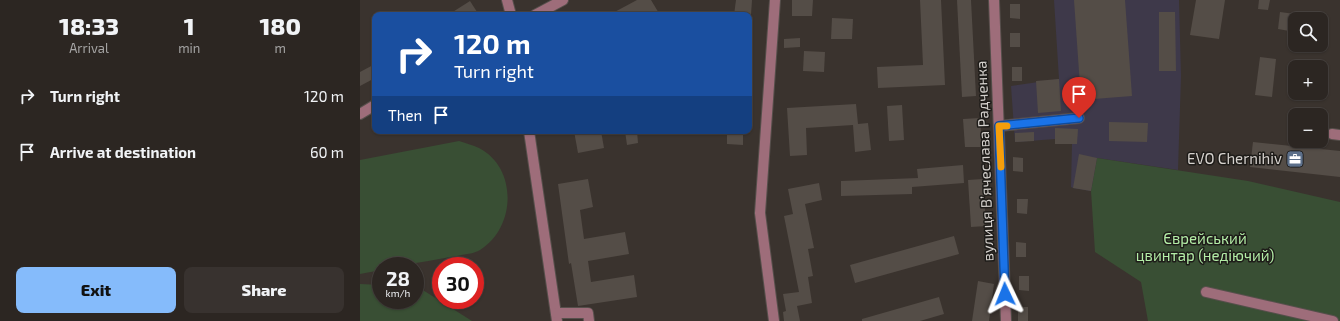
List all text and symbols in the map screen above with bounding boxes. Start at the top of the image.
text: 18:33 [59,11,119,40]
text: 1 [184,11,195,40]
text: 180 [259,11,301,40]
map controls [1288,12,1328,148]
button: search [1288,12,1328,52]
text: 120 m [454,26,531,60]
icon: right [388,28,440,80]
text: Arrival [69,40,109,56]
text: min [178,40,200,56]
text: m [274,40,286,56]
text: Turn right [454,60,534,82]
street label: вулиця Вʼячеслава Радченка [971,60,998,262]
button: + [1288,60,1328,100]
pin [1062,77,1096,118]
icon: arrive [1068,83,1090,105]
icon: right [16,85,38,107]
text: Turn right [50,87,120,105]
text: 120 m [304,87,344,105]
icon: arrive [430,104,452,126]
text: Then [388,106,422,124]
button: − [1288,108,1328,148]
icon: arrive [16,141,38,163]
text: Arrive at destination [50,143,196,161]
text: 60 m [310,143,344,161]
place label: EVO Chernihiv [1187,149,1282,167]
office icon: EVO Chernihiv [1285,149,1305,169]
park label: Єврейський цвинтар (недіючий) [1136,229,1274,264]
speed limit sign: 30 [432,257,484,309]
text: 28 [386,266,410,290]
button: Exit [16,267,176,313]
button: Share [184,267,344,313]
position arrow [984,273,1026,315]
text: km/h [386,287,410,299]

